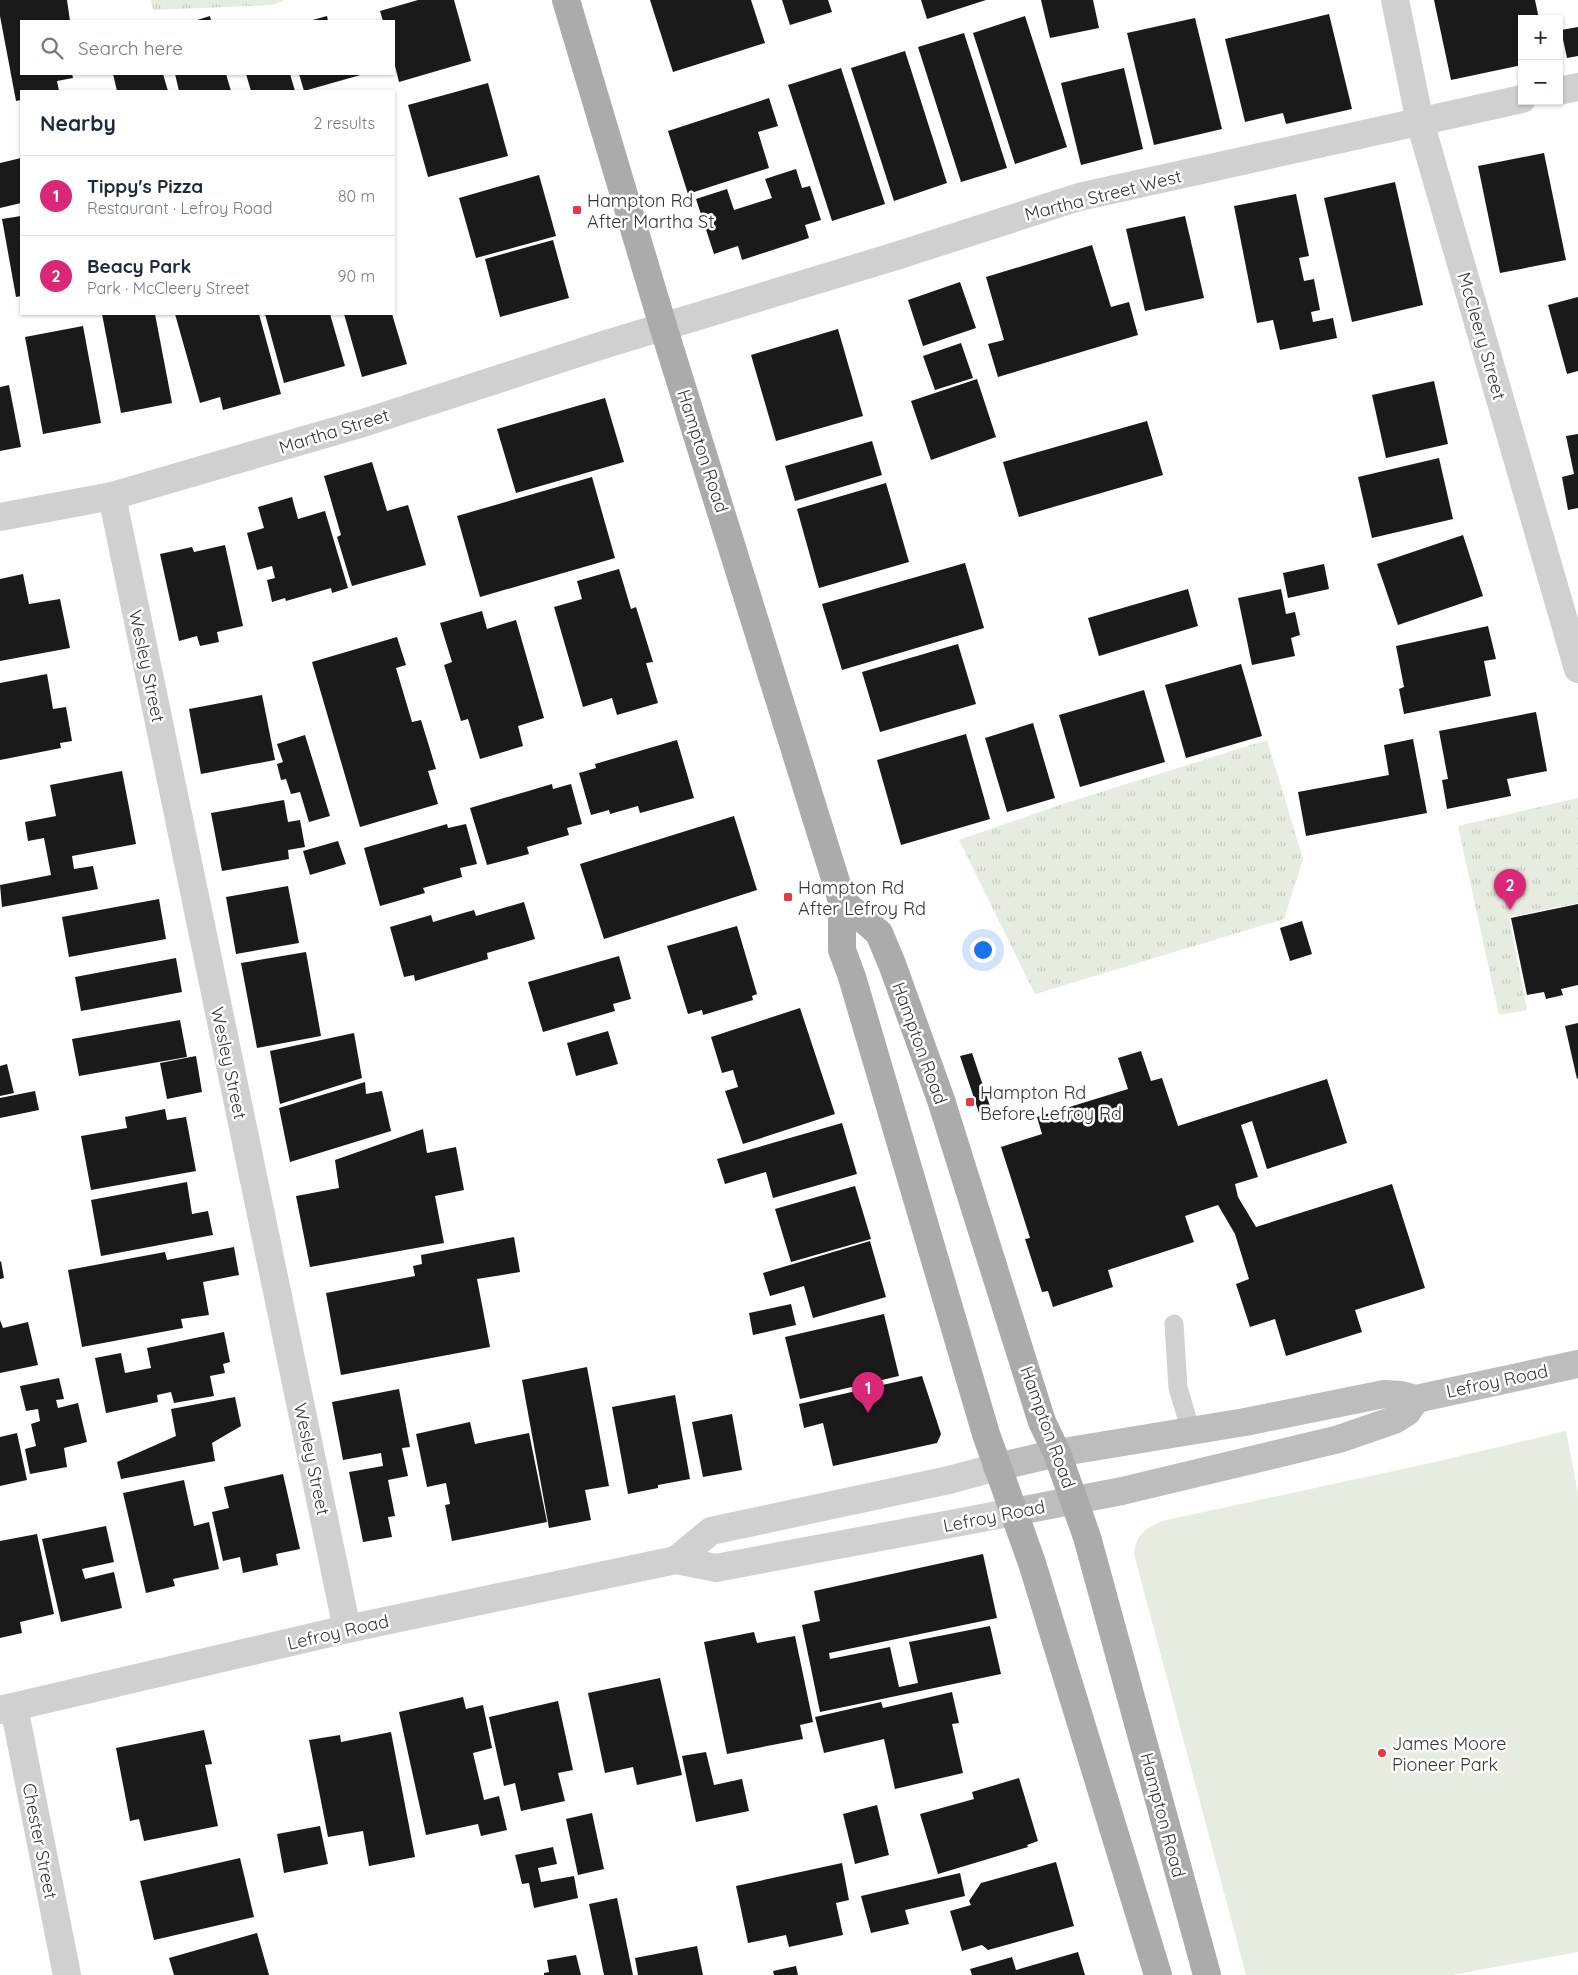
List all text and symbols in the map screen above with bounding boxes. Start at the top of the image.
map controls [1518,15,1563,105]
button: + [1518,15,1563,60]
search box [20,20,395,75]
icon: search [38,34,66,62]
text: Search here [78,36,183,60]
button: − [1518,60,1563,105]
text: Nearby [40,110,116,136]
text: 2 results [313,113,375,133]
street label: Martha Street West [1022,164,1184,226]
text: Tippy's Pizza [87,174,203,198]
text: 1 [53,186,59,206]
text: 80 m [338,186,375,206]
place label: Hampton Rd After Martha St [587,189,714,233]
text: Restaurant · Lefroy Road [87,198,272,218]
marker: Hampton Rd After Martha St [571,204,583,216]
text: Beacy Park [87,254,191,278]
text: 2 [51,266,61,286]
text: 90 m [338,266,375,286]
street label: McCleery Street [1453,270,1511,402]
text: Park · McCleery Street [87,278,250,298]
street label: Hampton Road [672,387,734,515]
street label: Martha Street [276,403,392,459]
street label: Wesley Street [124,608,170,724]
pin: 2 [1494,869,1526,910]
place label: Hampton Rd After Lefroy Rd [798,876,926,920]
marker: Hampton Rd After Lefroy Rd [782,891,794,903]
your location [970,937,996,963]
street label: Hampton Road [887,979,953,1107]
street label: Wesley Street [206,1005,252,1121]
place label: Hampton Rd Before Lefroy Rd [980,1081,1122,1125]
marker: Hampton Rd Before Lefroy Rd [964,1096,976,1108]
street label: Lefroy Road [1444,1359,1550,1403]
street label: Hampton Road [1015,1363,1081,1491]
pin: 1 [852,1372,884,1413]
street label: Wesley Street [289,1401,335,1517]
street label: Lefroy Road [941,1495,1047,1537]
street label: Lefroy Road [285,1609,391,1655]
place label: James Moore Pioneer Park [1392,1732,1506,1776]
marker: James Moore Pioneer Park [1376,1747,1388,1759]
street label: Hampton Road [1135,1750,1191,1880]
street label: Chester Street [17,1781,63,1901]

